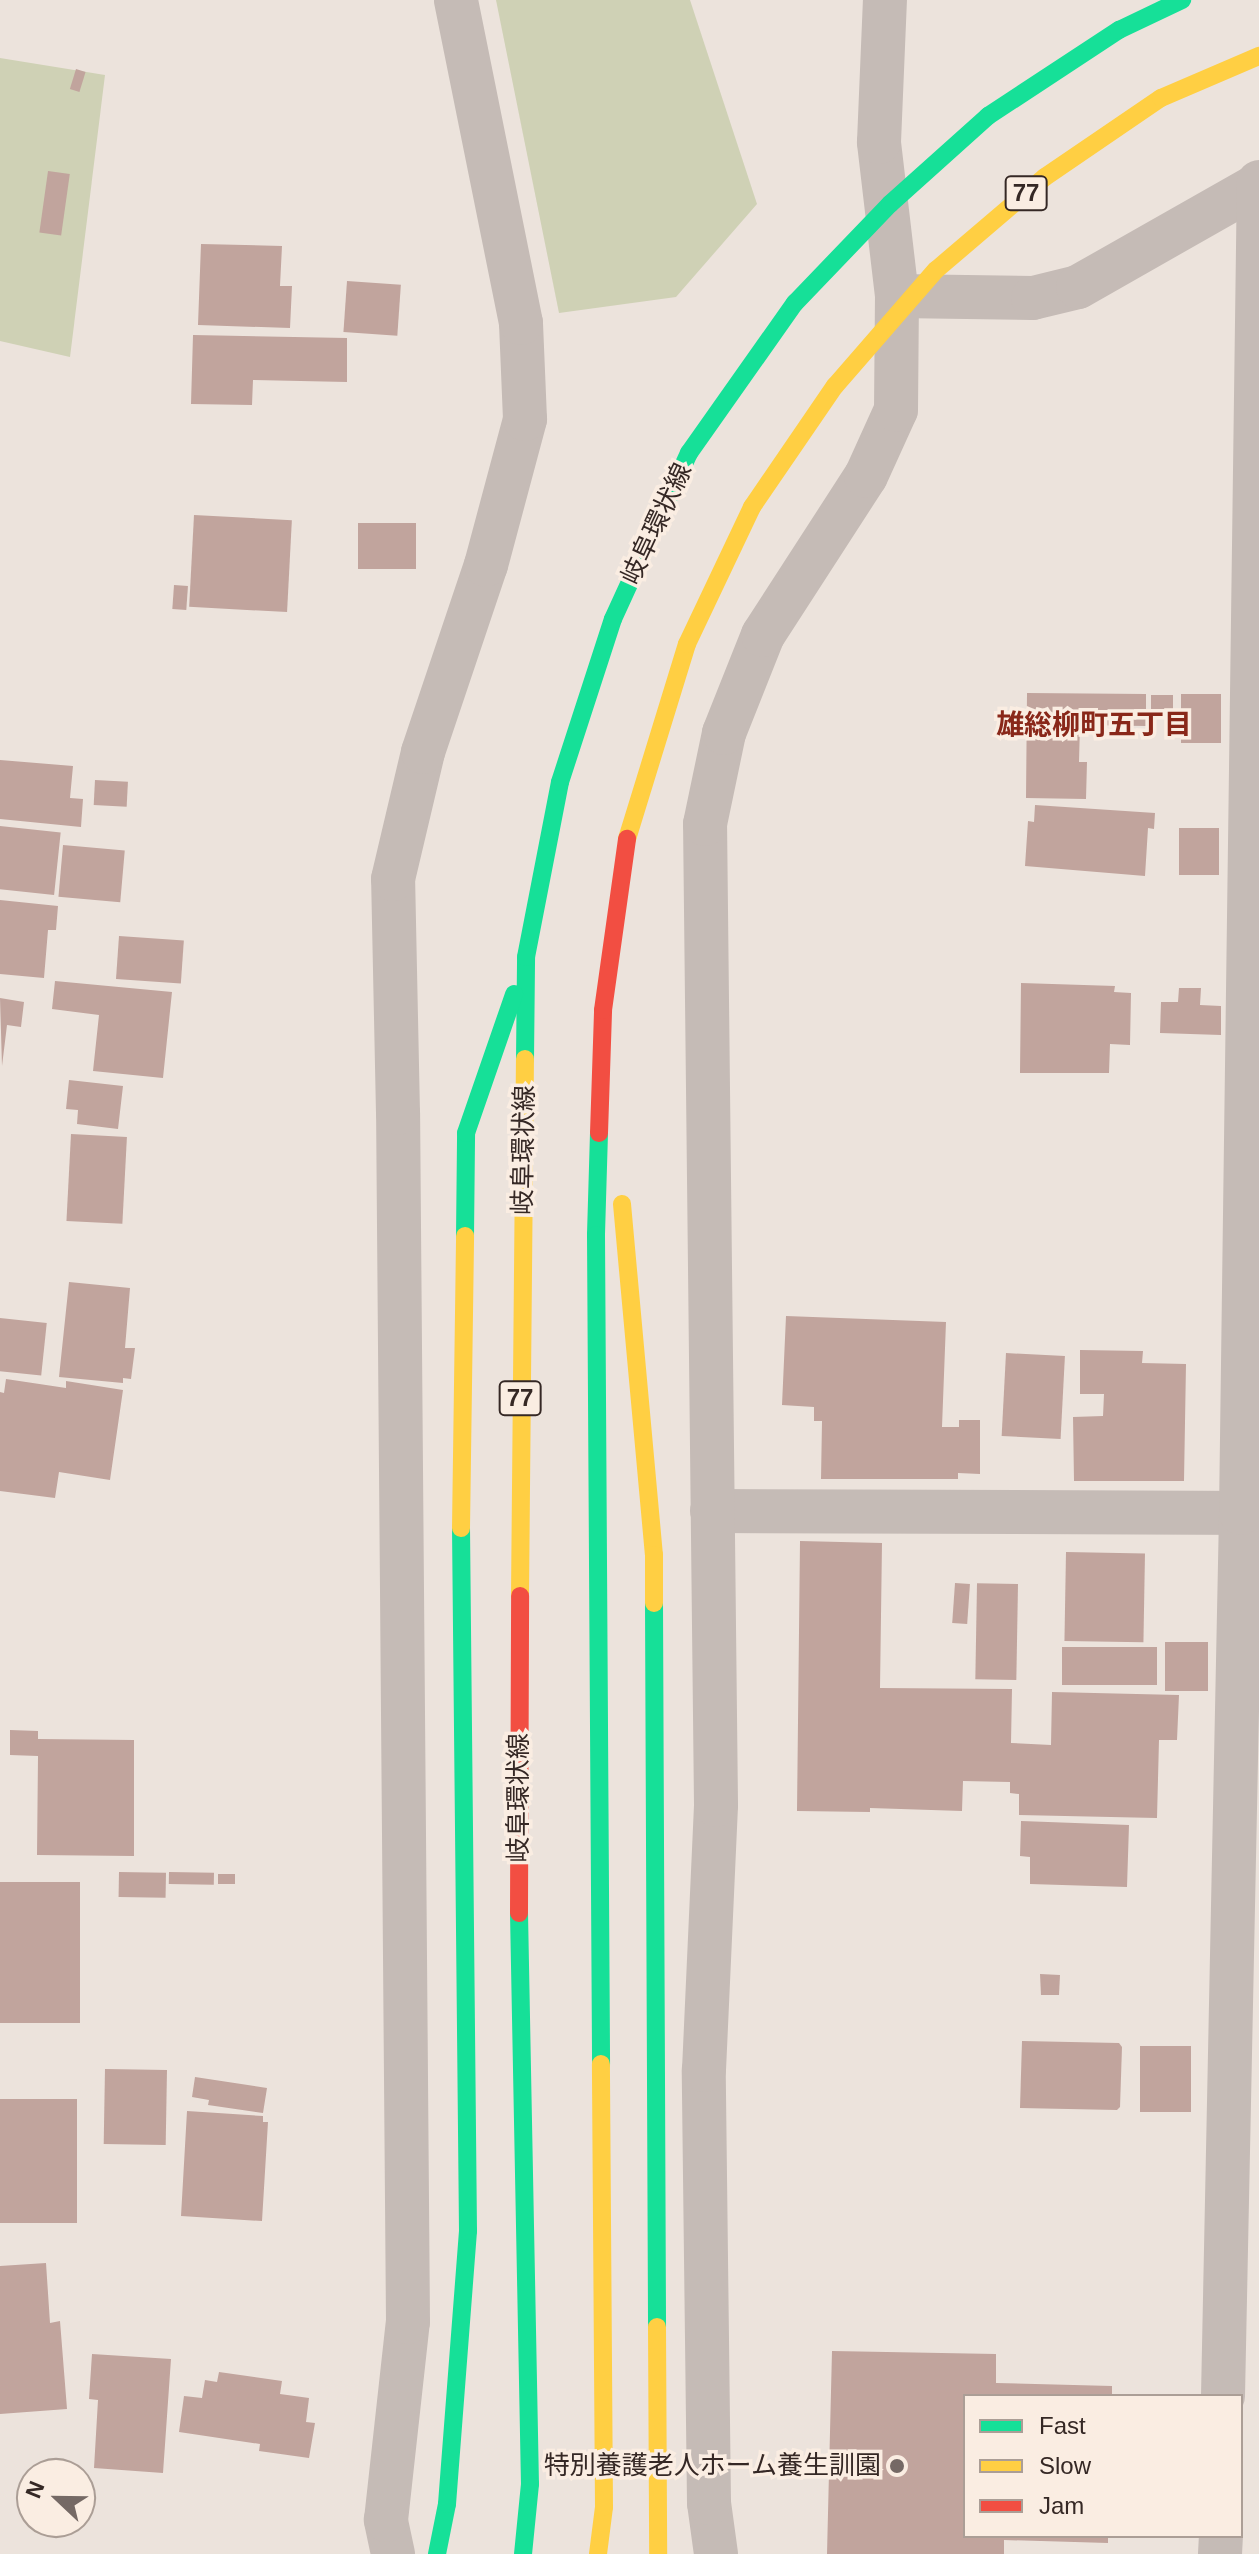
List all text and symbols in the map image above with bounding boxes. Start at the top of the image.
road number: 77 [1004,173,1048,213]
street label: 岐阜環状線 [615,458,699,590]
district label: 雄総柳町五丁目 [996,708,1192,742]
street label: 岐阜環状線 [507,1085,541,1215]
road number: 77 [498,1378,542,1418]
street label: 岐阜環状線 [503,1733,535,1863]
legend [963,2394,1243,2538]
text: Fast [1039,2412,1086,2439]
place label: 特別養護老人ホーム養生訓園 [543,2450,881,2482]
text: Slow [1039,2452,1091,2479]
marker: 特別養護老人ホーム養生訓園 [888,2457,906,2475]
north arrow [16,2458,96,2538]
text: N [21,2478,50,2502]
text: Jam [1039,2492,1084,2519]

